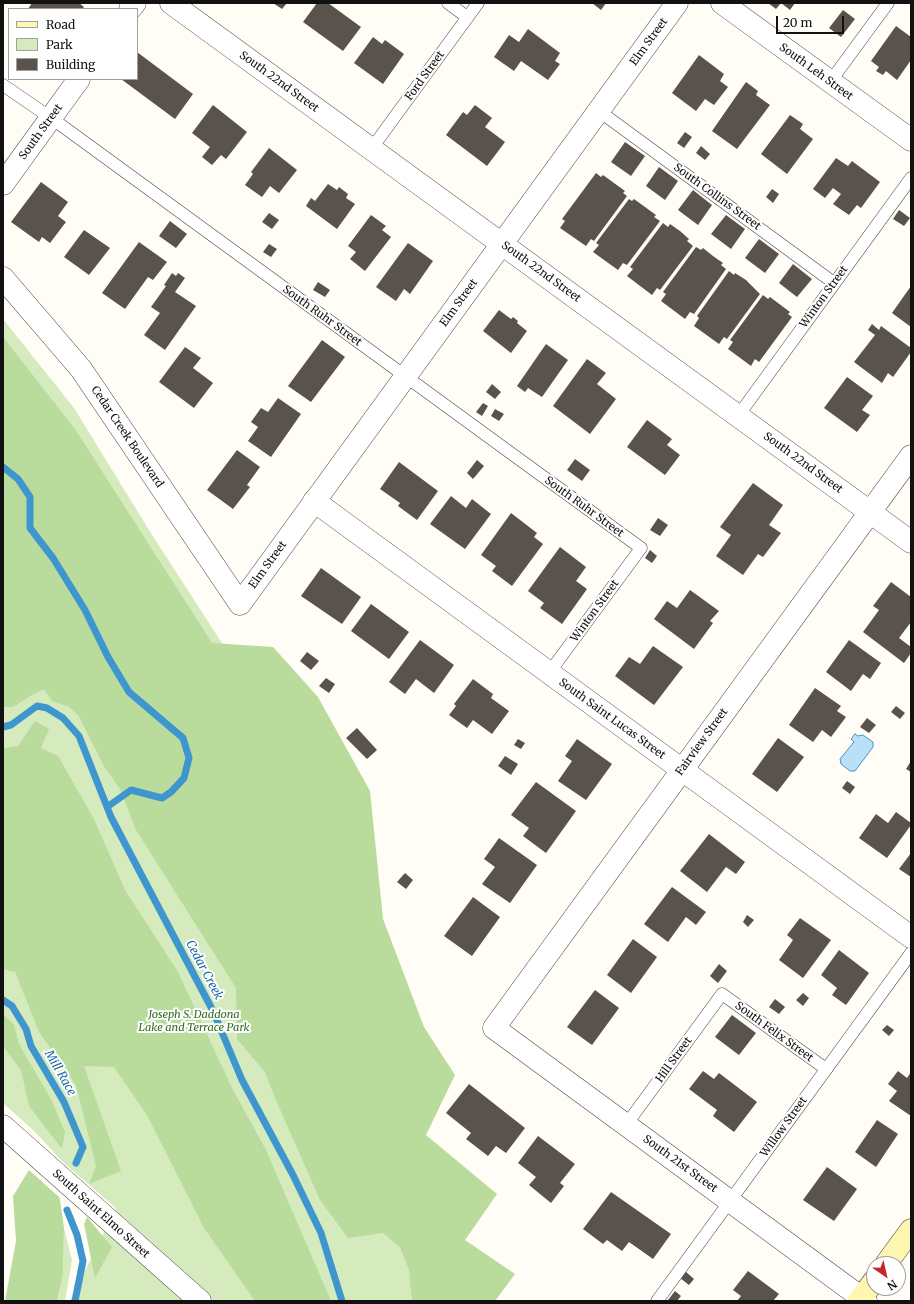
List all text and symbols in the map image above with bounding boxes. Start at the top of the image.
legend [8,8,138,80]
scale bar [778,8,846,34]
text: 20 m [783,15,812,30]
street label: Elm Street [627,16,671,68]
text: Road [46,17,75,32]
text: Park [46,37,73,52]
street label: South Leh Street [777,41,855,103]
street label: South 22nd Street [237,49,321,115]
street label: Ford Street [403,49,447,103]
text: Building [46,57,95,72]
street label: South Street [16,102,66,162]
street label: South Collins Street [671,161,763,233]
street label: South 22nd Street [499,239,583,305]
street label: Winton Street [797,263,851,331]
street label: Elm Street [437,277,481,329]
street label: South Ruhr Street [280,283,364,349]
street label: Cedar Creek Boulevard [88,384,166,490]
street label: South 22nd Street [761,430,845,496]
street label: South Ruhr Street [542,474,626,540]
street label: Elm Street [246,539,290,591]
street label: Winton Street [568,577,622,645]
street label: South Saint Lucas Street [556,676,668,762]
street label: Fairview Street [673,706,731,778]
water label: Cedar Creek [182,938,226,1002]
street label: South Felix Street [732,999,816,1065]
park label: Joseph S. Daddona Lake and Terrace Park [138,1008,250,1034]
street label: Hill Street [653,1035,695,1085]
water label: Mill Race [41,1048,79,1098]
street label: Willow Street [758,1094,810,1160]
street label: South 21st Street [640,1133,720,1195]
street label: South Saint Elmo Street [50,1167,152,1261]
north arrow [866,1256,906,1296]
text: N [885,1277,900,1293]

